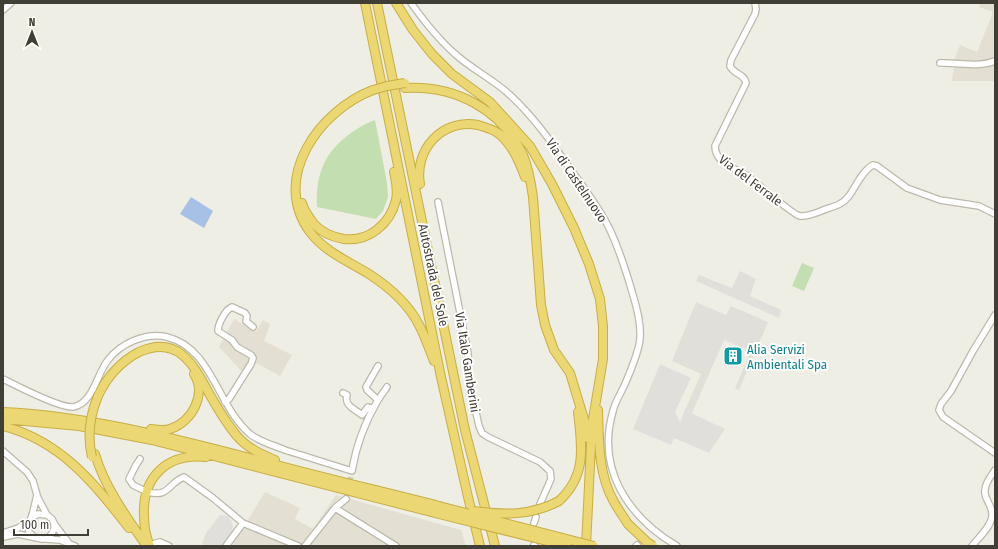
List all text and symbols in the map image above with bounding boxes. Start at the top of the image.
north arrow [12,12,52,52]
text: N [29,16,35,29]
street label: Via di Castelnuovo [543,136,610,225]
street label: Via del Ferrale [716,152,785,209]
street label: Autostrada del Sole [415,223,452,328]
street label: Via Italo Gamberini [452,311,483,413]
place label: Alia Servizi Ambientali Spa [747,342,827,372]
building icon: Alia Servizi Ambientali Spa [722,345,744,367]
scale bar [14,511,88,537]
text: 100 m [20,518,49,532]

